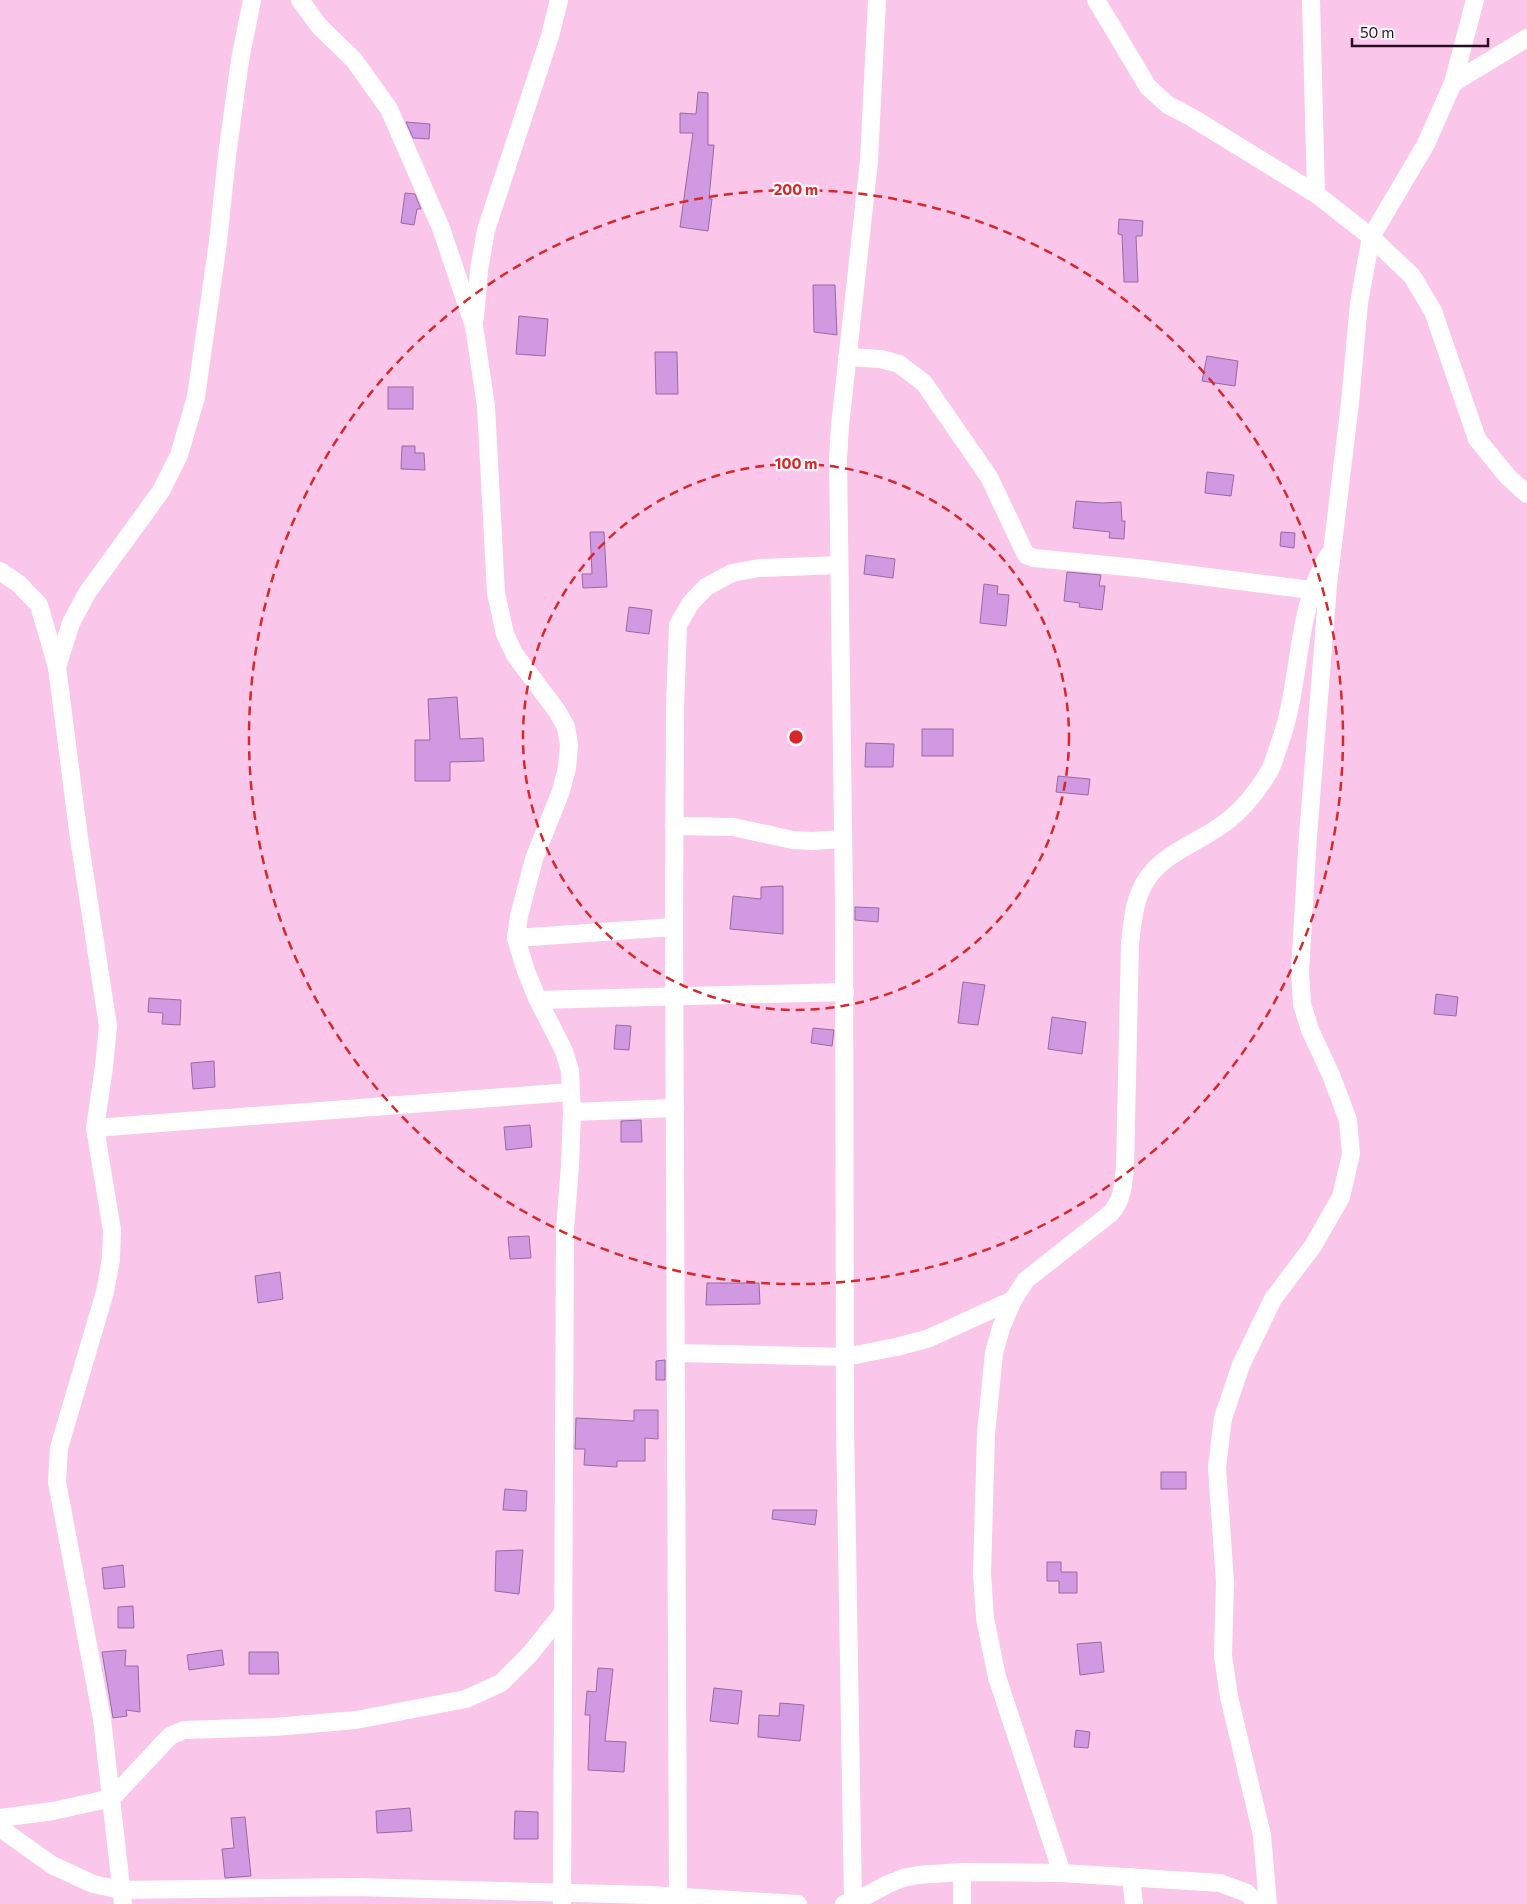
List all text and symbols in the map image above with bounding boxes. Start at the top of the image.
scale bar [1352,15,1488,47]
text: 50 m [1360,23,1394,41]
text: 200 m [774,180,818,198]
text: 100 m [775,454,817,472]
centre of rings [787,728,805,746]

